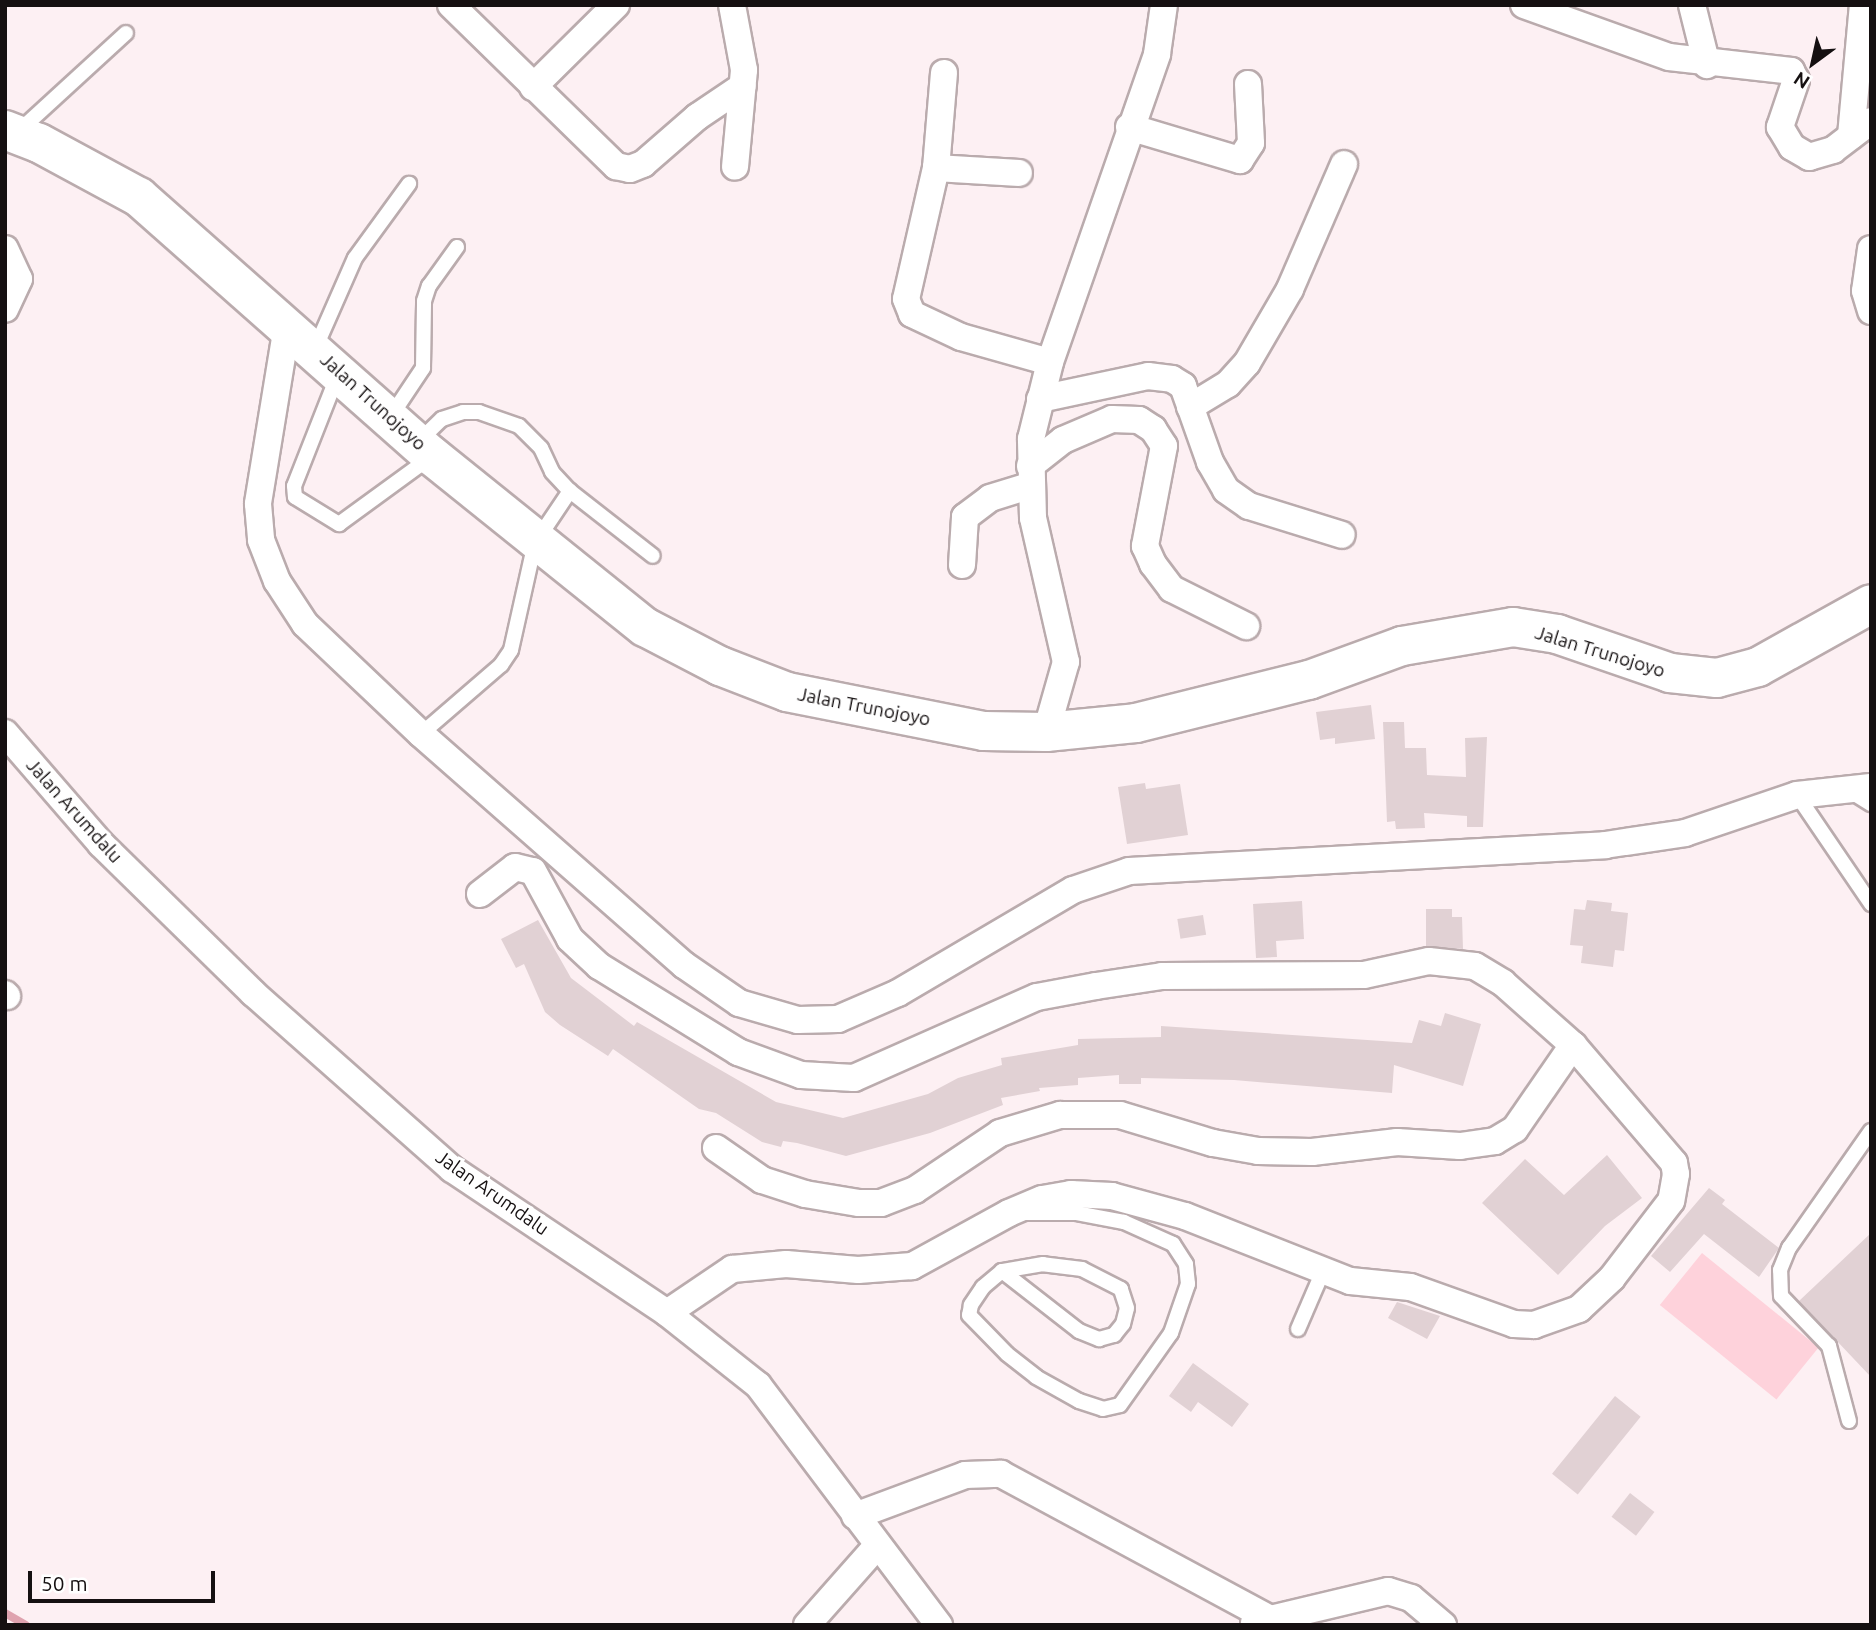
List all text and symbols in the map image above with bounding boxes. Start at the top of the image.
north arrow [1778,28,1848,98]
text: N [1790,68,1814,94]
street label: Jalan Trunojoyo [315,348,431,456]
street label: Jalan Trunojoyo [1532,621,1668,683]
street label: Jalan Trunojoyo [796,683,932,731]
street label: Jalan Arumdalu [21,754,127,868]
street label: Jalan Arumdalu [431,1146,553,1240]
scale bar [32,1556,219,1600]
text: 50 m [41,1571,88,1595]

